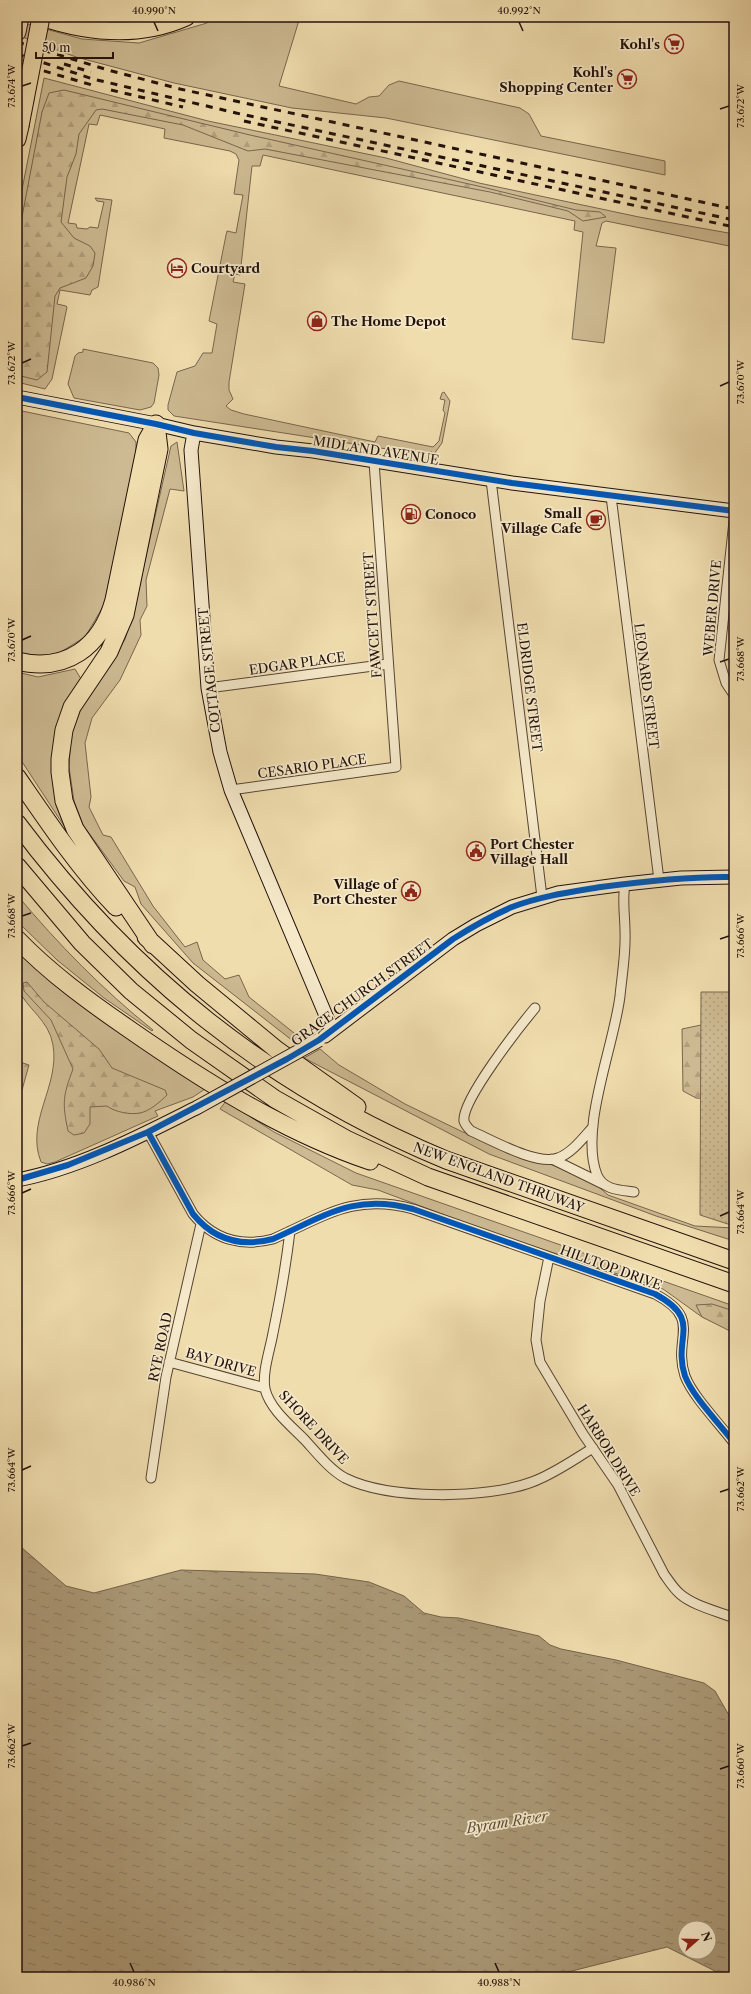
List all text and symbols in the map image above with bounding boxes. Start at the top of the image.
text: 40.990°N [132,4,176,17]
text: 40.992°N [497,4,541,17]
supermarket icon: Kohl's [663,33,685,55]
scale bar [36,34,113,60]
place label: Kohl's [619,36,660,52]
text: 50 m [42,40,71,55]
text: 73.674°W [5,63,18,108]
place label: Kohl's Shopping Center [499,64,614,95]
supermarket icon: Kohl's Shopping Center [616,68,638,90]
text: 73.672°W [734,83,747,128]
hotel icon: Courtyard [166,257,188,279]
place label: Courtyard [191,260,260,276]
shop icon: The Home Depot [306,310,328,332]
place label: The Home Depot [331,313,447,329]
text: 73.672°W [5,340,18,385]
text: 73.670°W [734,359,747,404]
street label: MIDLAND AVENUE [312,432,440,468]
fuel station icon: Conoco [400,503,422,525]
place label: Small Village Cafe [500,505,582,536]
place label: Conoco [425,506,476,522]
cafe icon: Small Village Cafe [585,509,607,531]
street label: FAWCETT STREET [360,551,384,679]
street label: WEBER DRIVE [700,559,724,658]
street label: COTTAGE STREET [194,606,224,734]
text: 73.670°W [5,617,18,662]
street label: ELDRIDGE STREET [514,621,546,753]
street label: LEONARD STREET [631,622,663,750]
text: 73.668°W [734,635,747,681]
street label: EDGAR PLACE [248,648,346,678]
street label: CESARIO PLACE [256,750,368,782]
place label: Port Chester Village Hall [489,836,575,867]
public building icon: Port Chester Village Hall [465,840,487,862]
place label: Village of Port Chester [313,876,400,907]
public building icon: Village of Port Chester [400,880,422,902]
text: 73.668°W [5,892,18,938]
text: 73.666°W [734,913,747,958]
street label: GRACE CHURCH STREET [288,935,436,1049]
street label: NEW ENGLAND THRUWAY [411,1139,587,1216]
text: 73.666°W [5,1170,18,1215]
text: 73.664°W [734,1189,747,1234]
street label: HILLTOP DRIVE [558,1241,664,1293]
street label: RYE ROAD [145,1311,175,1383]
street label: BAY DRIVE [184,1344,258,1380]
street label: SHORE DRIVE [276,1387,352,1467]
street label: HARBOR DRIVE [574,1401,644,1499]
text: 73.664°W [5,1447,18,1492]
text: 73.662°W [734,1466,747,1511]
text: 73.662°W [5,1723,18,1768]
text: 73.660°W [734,1742,747,1789]
water label: Byram River [464,1806,550,1837]
north arrow [677,1920,717,1960]
text: N [698,1930,715,1944]
text: 40.986°N [112,1976,156,1989]
text: 40.988°N [477,1976,521,1989]

